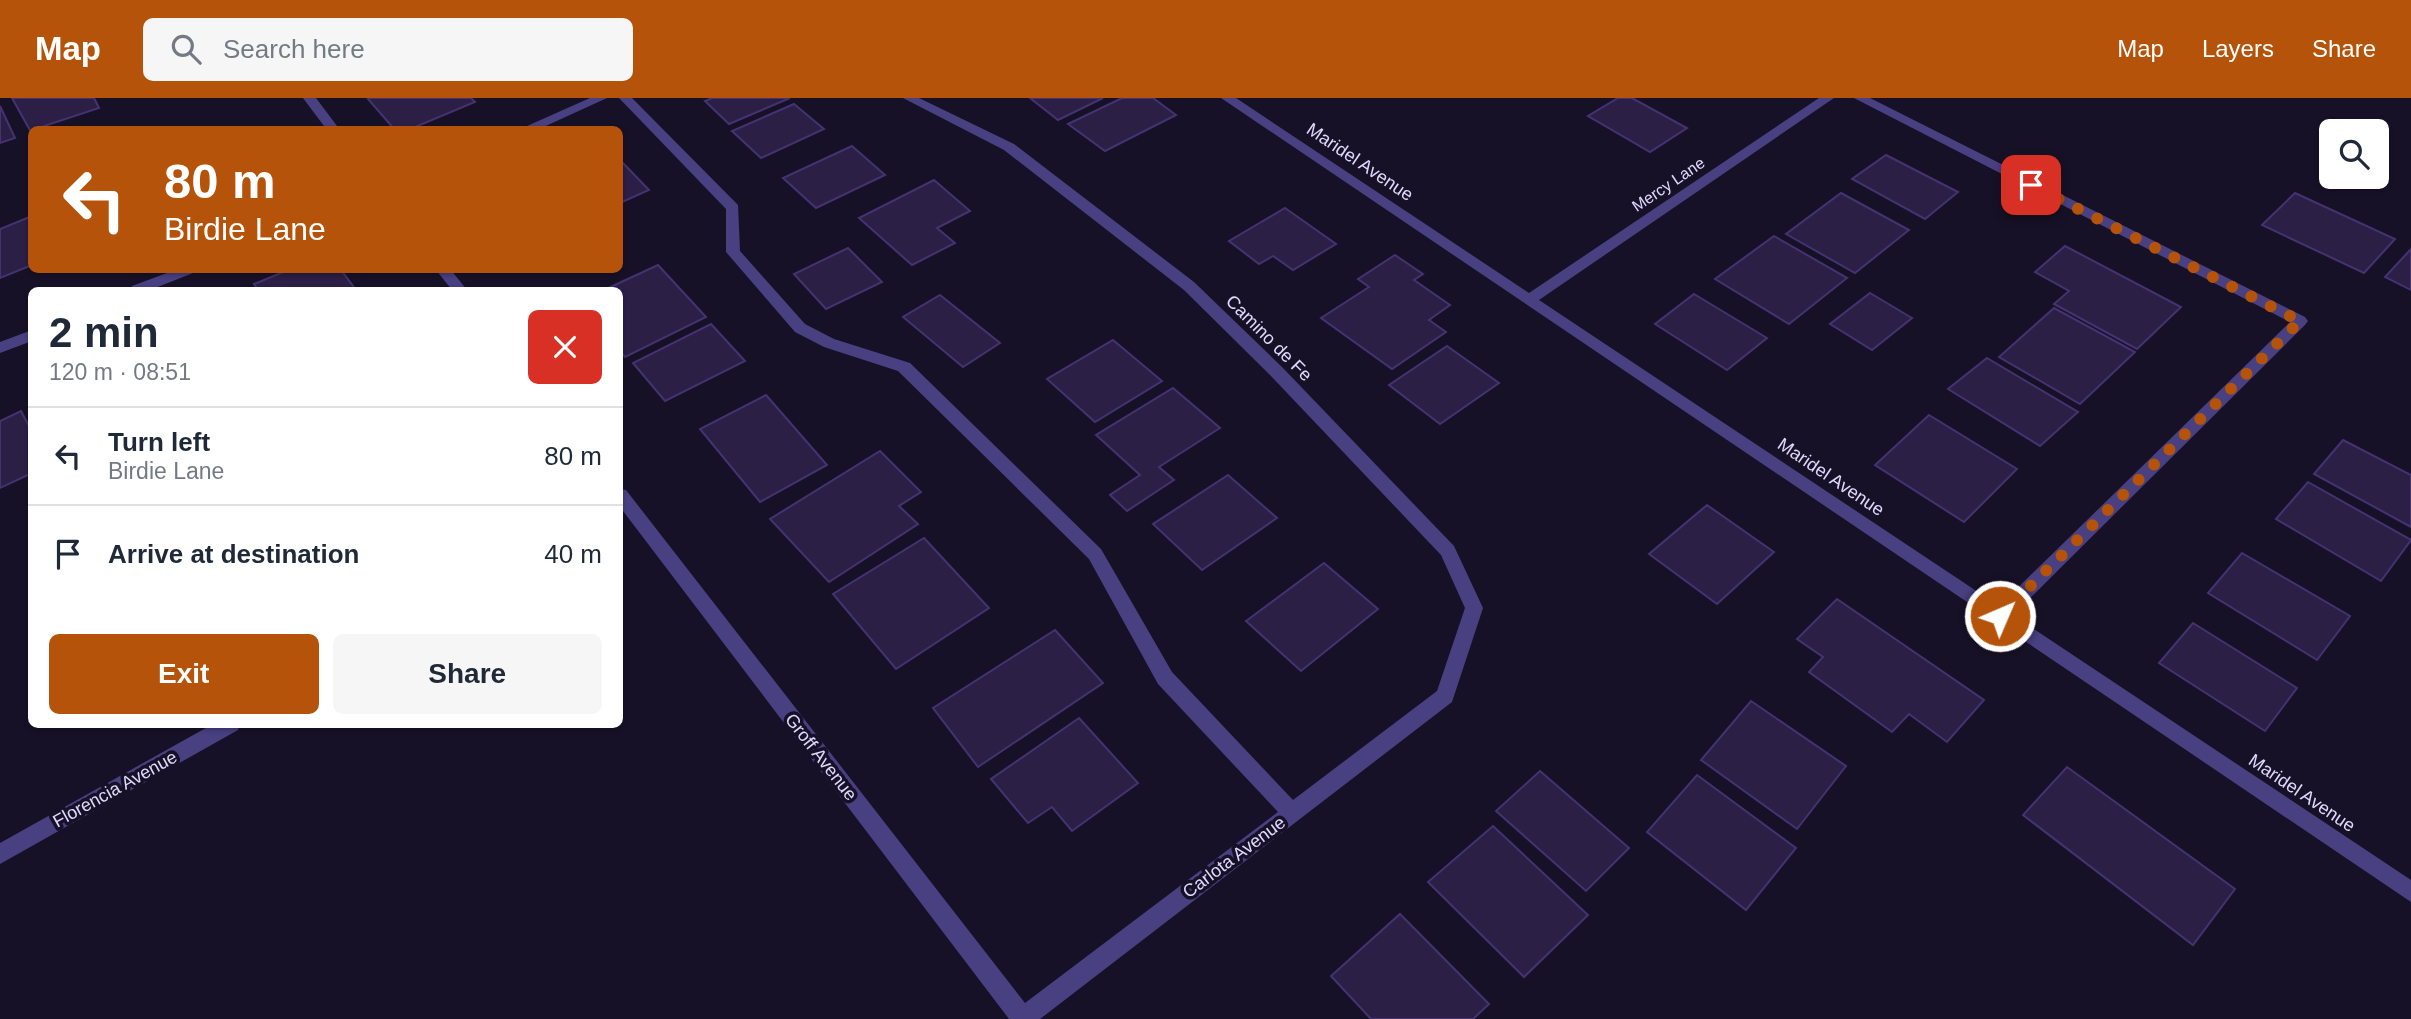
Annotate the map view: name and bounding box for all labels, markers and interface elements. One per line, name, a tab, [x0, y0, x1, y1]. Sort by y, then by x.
search box	[143, 18, 633, 81]
text: Map	[35, 30, 101, 67]
icon: search	[167, 30, 205, 68]
text: Search here	[223, 34, 365, 64]
text: Map	[2117, 35, 2164, 62]
text: Layers	[2202, 35, 2274, 62]
text: Share	[2312, 35, 2376, 62]
street label: Maridel Avenue	[1303, 119, 1417, 205]
map controls	[2319, 119, 2389, 189]
button: search	[2319, 119, 2389, 189]
icon: left	[49, 154, 140, 245]
text: 80 m	[164, 154, 276, 208]
street label: Mercy Lane	[1629, 154, 1708, 215]
pin	[2001, 155, 2061, 215]
icon: arrive	[2012, 166, 2050, 204]
text: Birdie Lane	[164, 211, 326, 247]
street label: Camino de Fe	[1222, 291, 1316, 385]
text: 2 min	[49, 309, 159, 356]
button: close	[528, 310, 602, 384]
text: 120 m · 08:51	[49, 359, 191, 385]
text: Turn left	[108, 427, 210, 457]
street label: Maridel Avenue	[1774, 434, 1888, 520]
icon: left	[49, 437, 87, 475]
text: 80 m	[544, 441, 602, 471]
text: Birdie Lane	[108, 458, 224, 484]
icon: arrive	[49, 535, 87, 573]
text: Arrive at destination	[108, 539, 359, 569]
text: 40 m	[544, 539, 602, 569]
position arrow	[1963, 579, 2037, 653]
button: Exit	[49, 634, 319, 714]
button: Share	[333, 634, 602, 714]
street label: Groff Avenue	[781, 710, 861, 804]
street label: Florencia Avenue	[49, 747, 181, 831]
street label: Maridel Avenue	[2245, 750, 2359, 836]
street label: Carlota Avenue	[1179, 812, 1289, 902]

